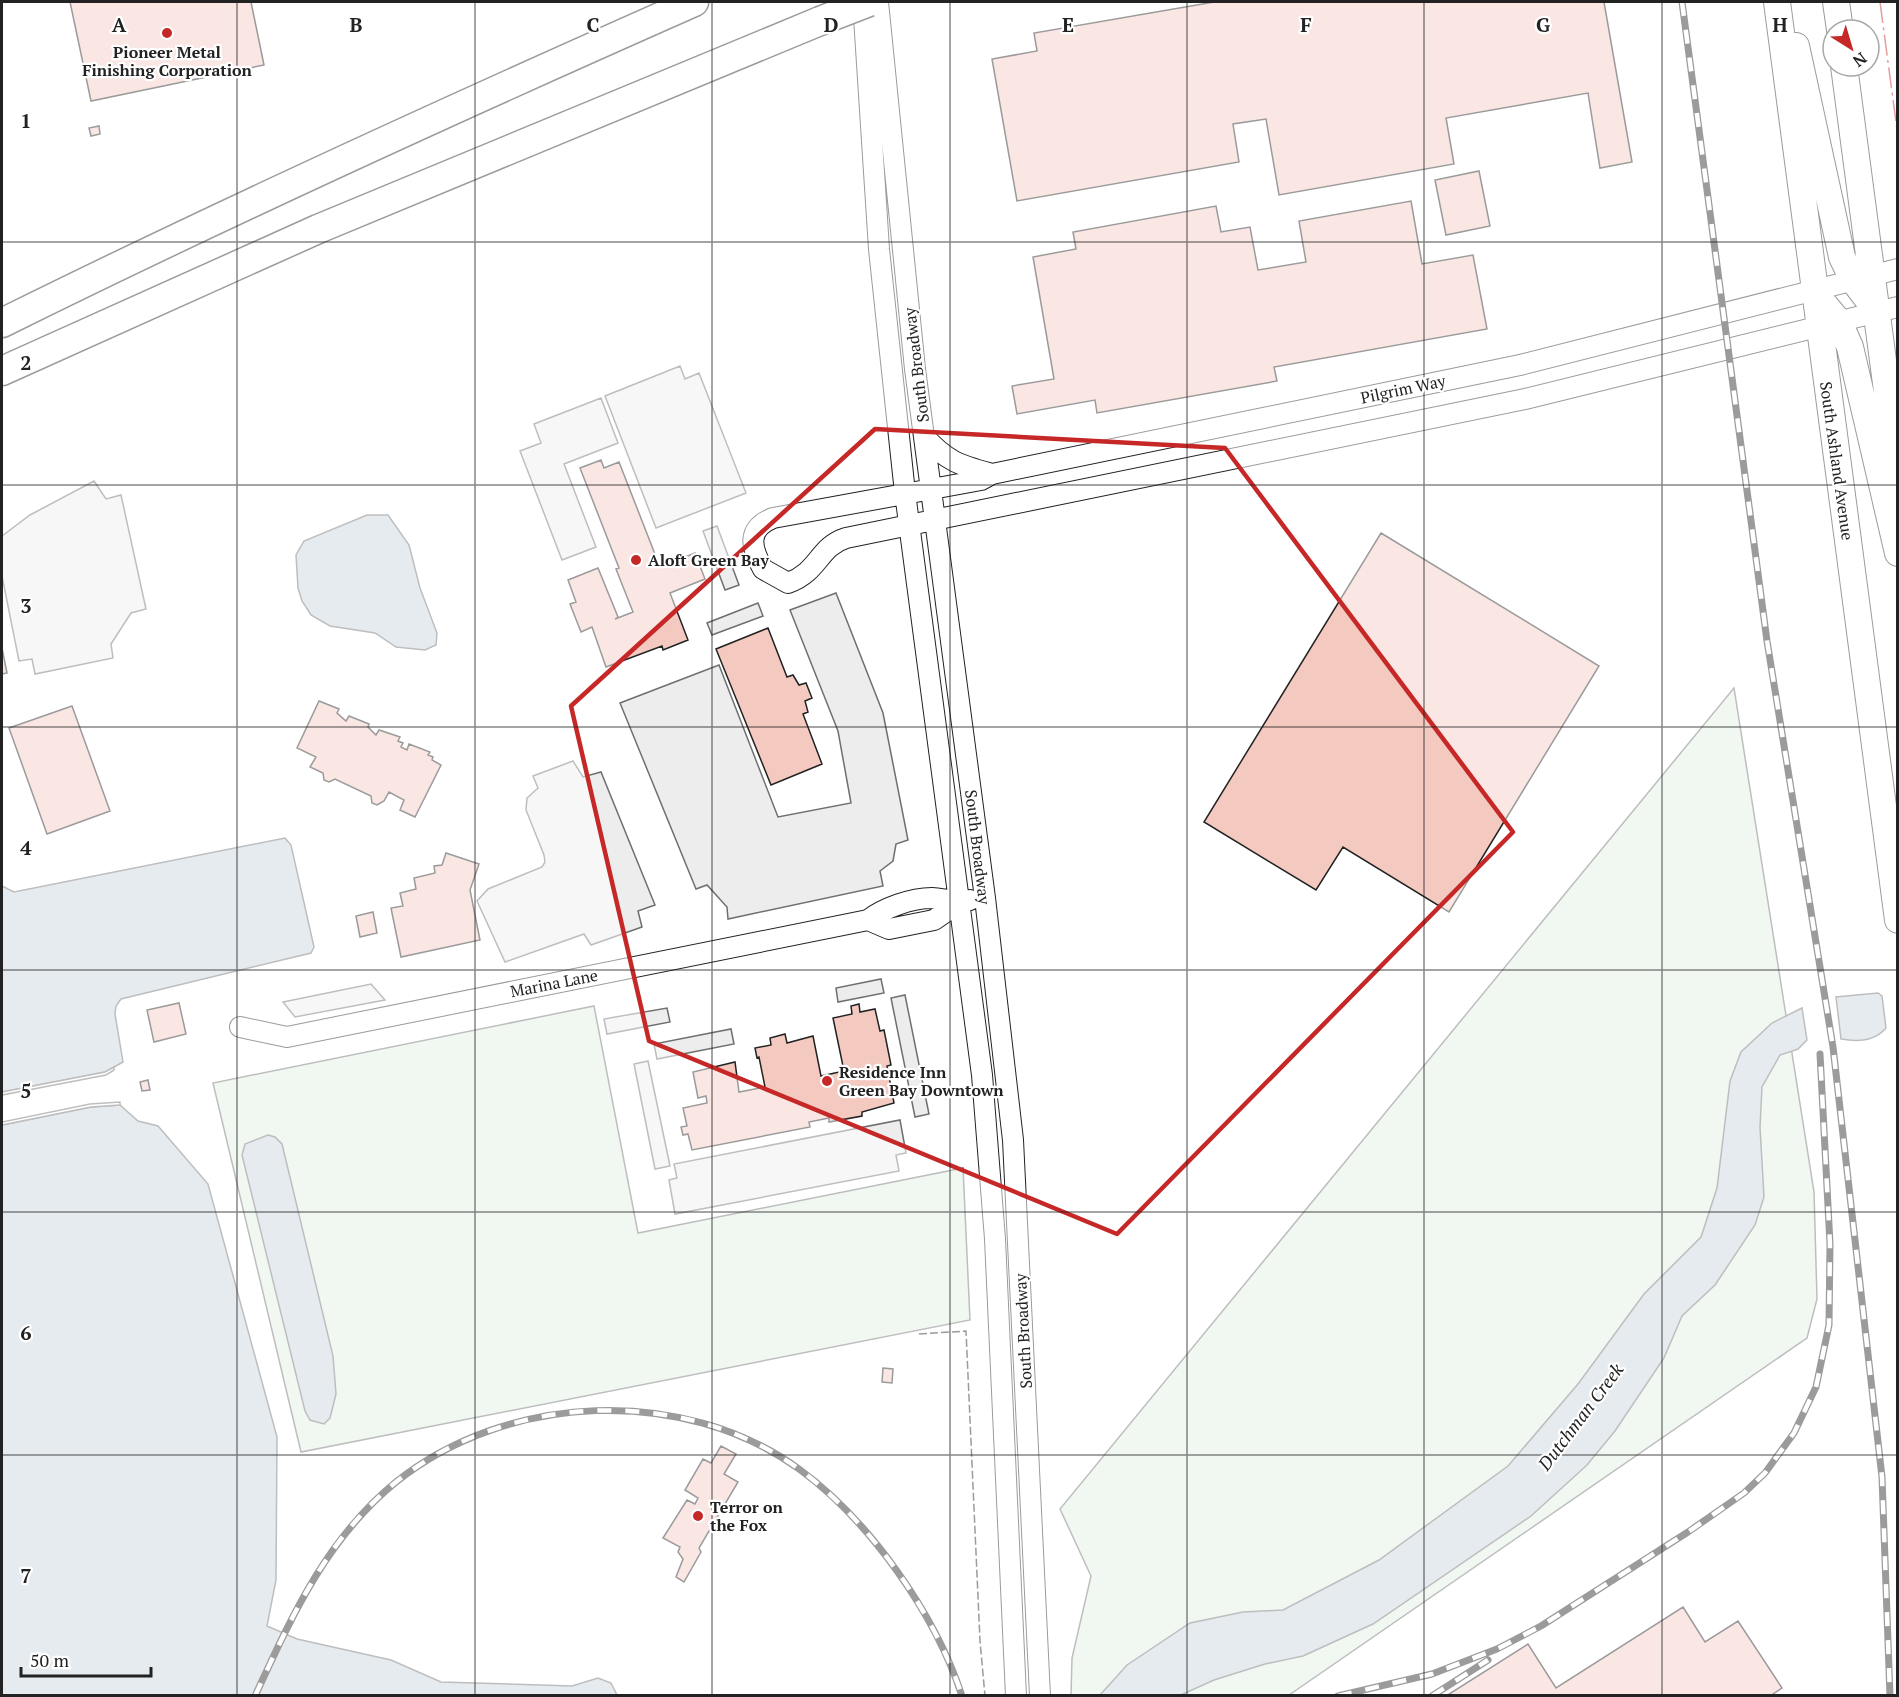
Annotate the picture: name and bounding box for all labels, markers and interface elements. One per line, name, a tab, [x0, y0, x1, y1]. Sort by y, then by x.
text: A	[112, 11, 127, 38]
text: B	[350, 11, 363, 38]
text: C	[586, 11, 600, 38]
text: D	[824, 11, 838, 38]
text: E	[1062, 11, 1074, 38]
text: F	[1300, 11, 1312, 38]
text: G	[1536, 11, 1550, 38]
text: H	[1772, 11, 1788, 38]
north arrow	[1821, 18, 1881, 78]
marker: Pioneer Metal Finishing Corporation	[160, 26, 174, 40]
place label: Pioneer Metal Finishing Corporation	[82, 41, 252, 81]
text: N	[1849, 48, 1871, 72]
text: 1	[20, 107, 32, 134]
street label: South Broadway	[898, 305, 934, 424]
text: 2	[20, 349, 32, 376]
street label: Pilgrim Way	[1358, 369, 1448, 409]
street label: South Ashland Avenue	[1815, 380, 1859, 542]
place label: Aloft Green Bay	[648, 549, 769, 571]
marker: Aloft Green Bay	[629, 553, 643, 567]
text: 3	[20, 592, 32, 619]
street label: South Broadway	[960, 788, 996, 907]
text: 4	[20, 834, 32, 861]
street label: Marina Lane	[508, 964, 600, 1002]
place label: Residence Inn Green Bay Downtown	[839, 1061, 1004, 1101]
marker: Residence Inn Green Bay Downtown	[820, 1074, 834, 1088]
text: 5	[20, 1077, 32, 1104]
street label: South Broadway	[1009, 1272, 1037, 1389]
text: 6	[20, 1319, 32, 1346]
water label: Dutchman Creek	[1532, 1358, 1628, 1476]
place label: Terror on the Fox	[710, 1496, 783, 1536]
marker: Terror on the Fox	[691, 1509, 705, 1523]
text: 7	[20, 1562, 32, 1589]
scale bar	[21, 1640, 152, 1678]
text: 50 m	[30, 1648, 70, 1672]

